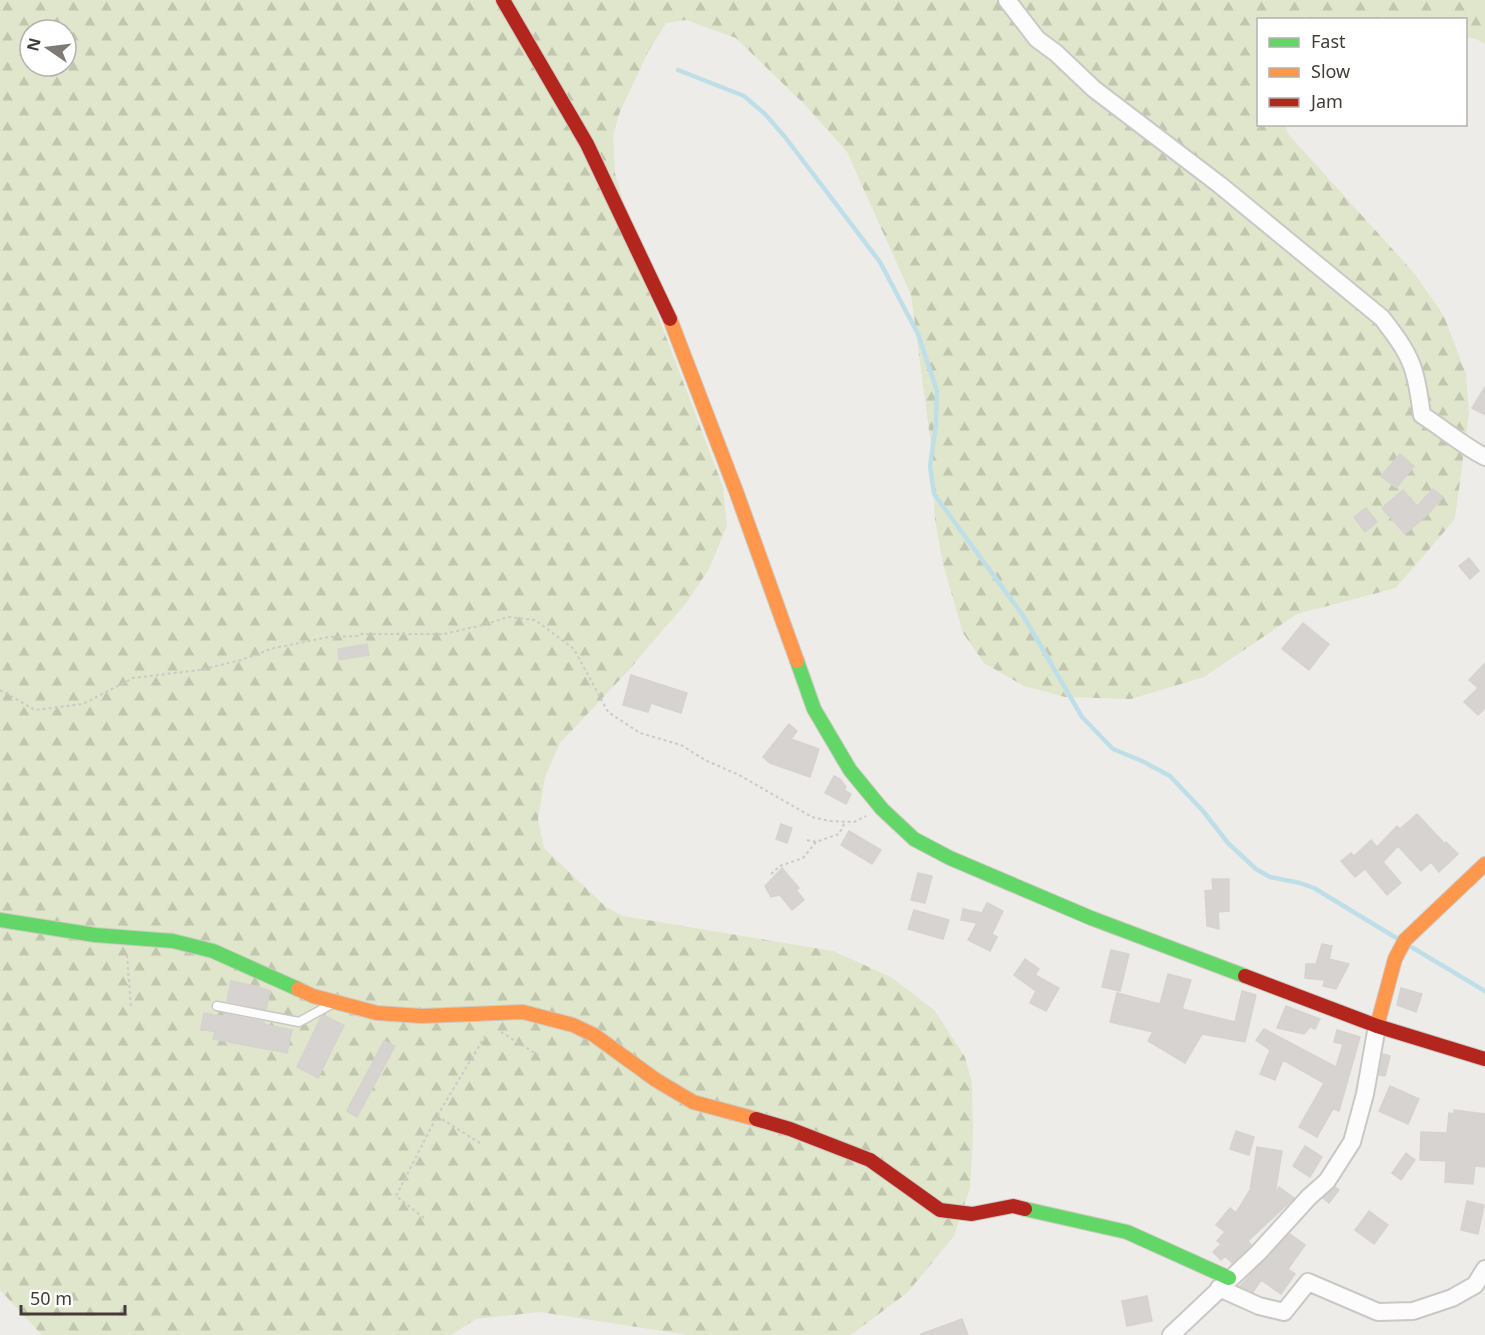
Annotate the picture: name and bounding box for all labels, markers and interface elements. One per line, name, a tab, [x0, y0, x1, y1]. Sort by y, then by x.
north arrow	[18, 18, 78, 78]
legend	[1257, 18, 1467, 126]
text: Fast	[1311, 29, 1346, 53]
text: N	[21, 35, 46, 53]
text: Slow	[1311, 59, 1350, 83]
text: Jam	[1309, 89, 1343, 113]
scale bar	[21, 1278, 124, 1316]
text: 50 m	[30, 1286, 72, 1310]

